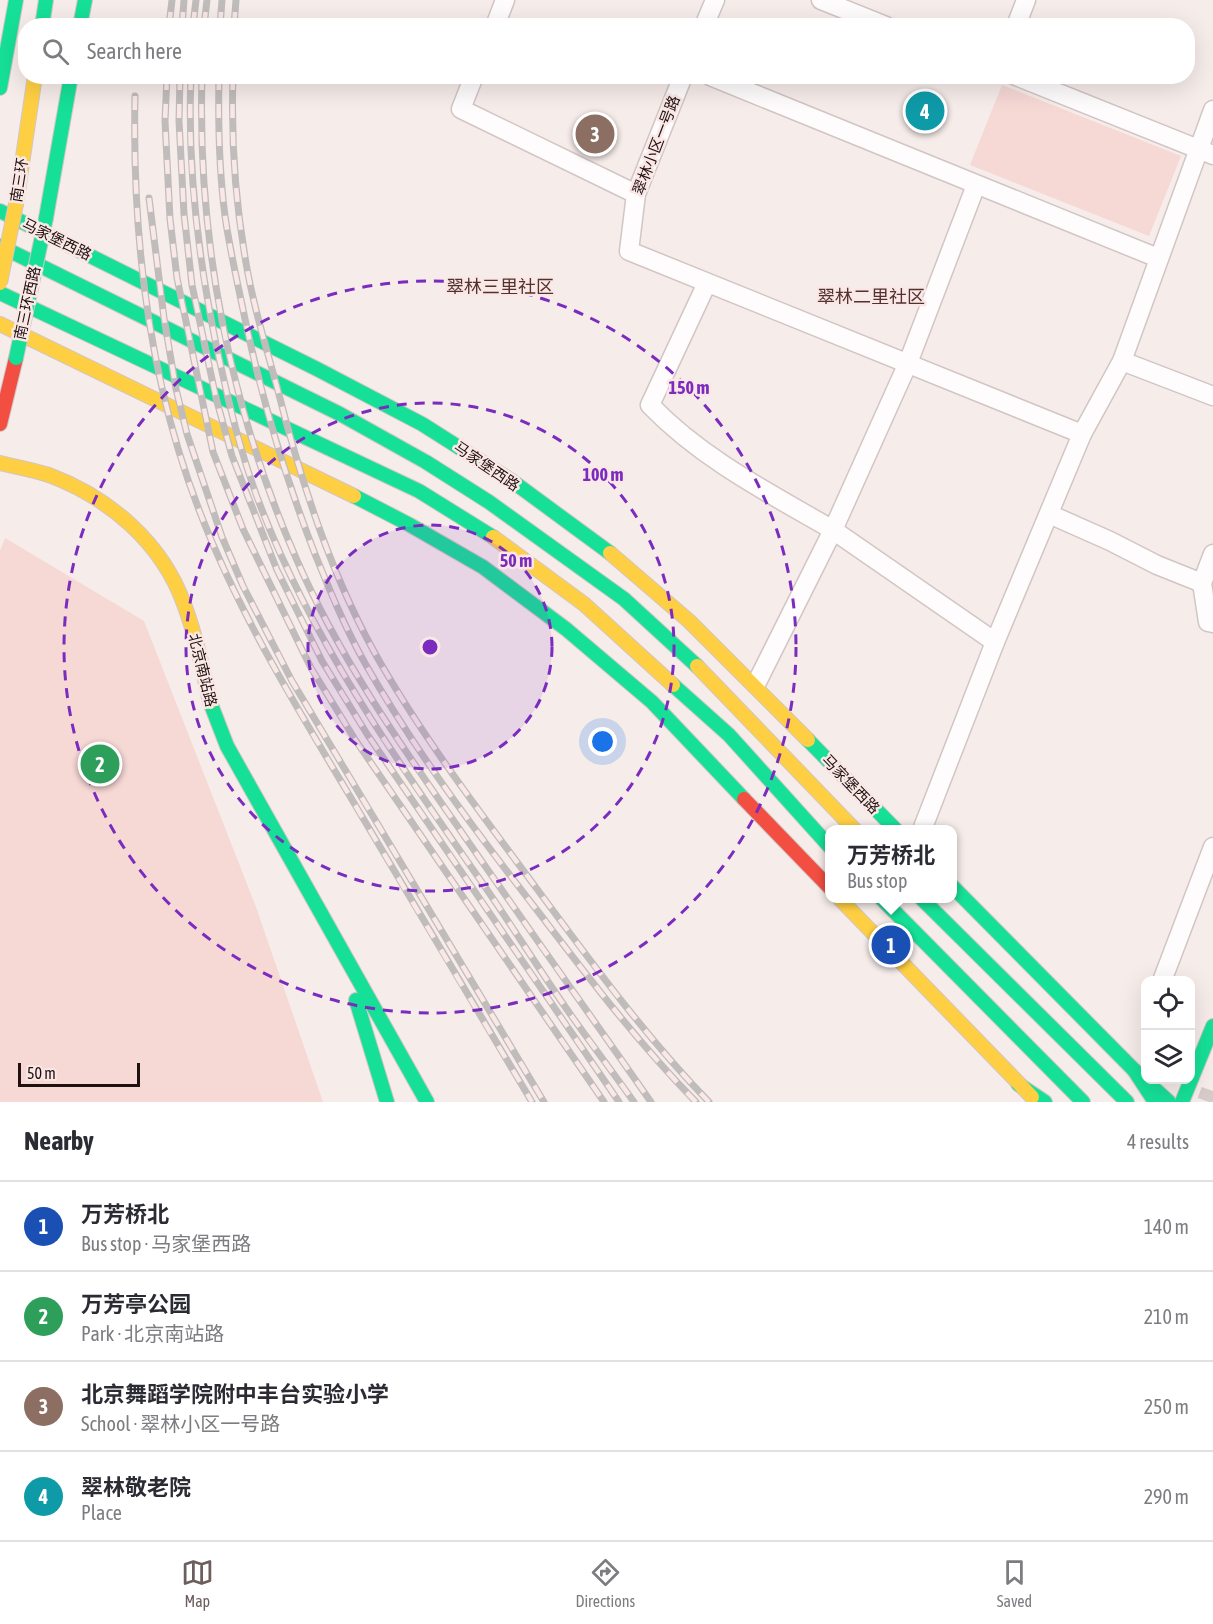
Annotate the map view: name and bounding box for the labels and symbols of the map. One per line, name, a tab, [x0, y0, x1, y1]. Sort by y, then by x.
pin: 4	[906, 88, 944, 134]
street label: 翠林小区一号路	[629, 93, 683, 197]
pin: 3	[576, 112, 614, 156]
street label: 南三环	[7, 156, 31, 204]
street label: 马家堡西路	[20, 215, 94, 263]
street label: 南三环西路	[11, 265, 43, 341]
district label: 翠林三里社区	[446, 276, 554, 297]
district label: 翠林二里社区	[817, 286, 925, 307]
text: 150 m	[669, 377, 709, 398]
street label: 马家堡西路	[451, 438, 523, 494]
text: 100 m	[583, 464, 623, 485]
text: 50 m	[500, 550, 532, 571]
street label: 北京南站路	[186, 632, 220, 708]
centre of rings	[420, 637, 440, 657]
your location	[588, 727, 617, 756]
pin: 2	[80, 742, 120, 786]
street label: 马家堡西路	[819, 751, 883, 817]
pin: 1	[872, 922, 910, 968]
scale bar	[18, 1060, 140, 1088]

